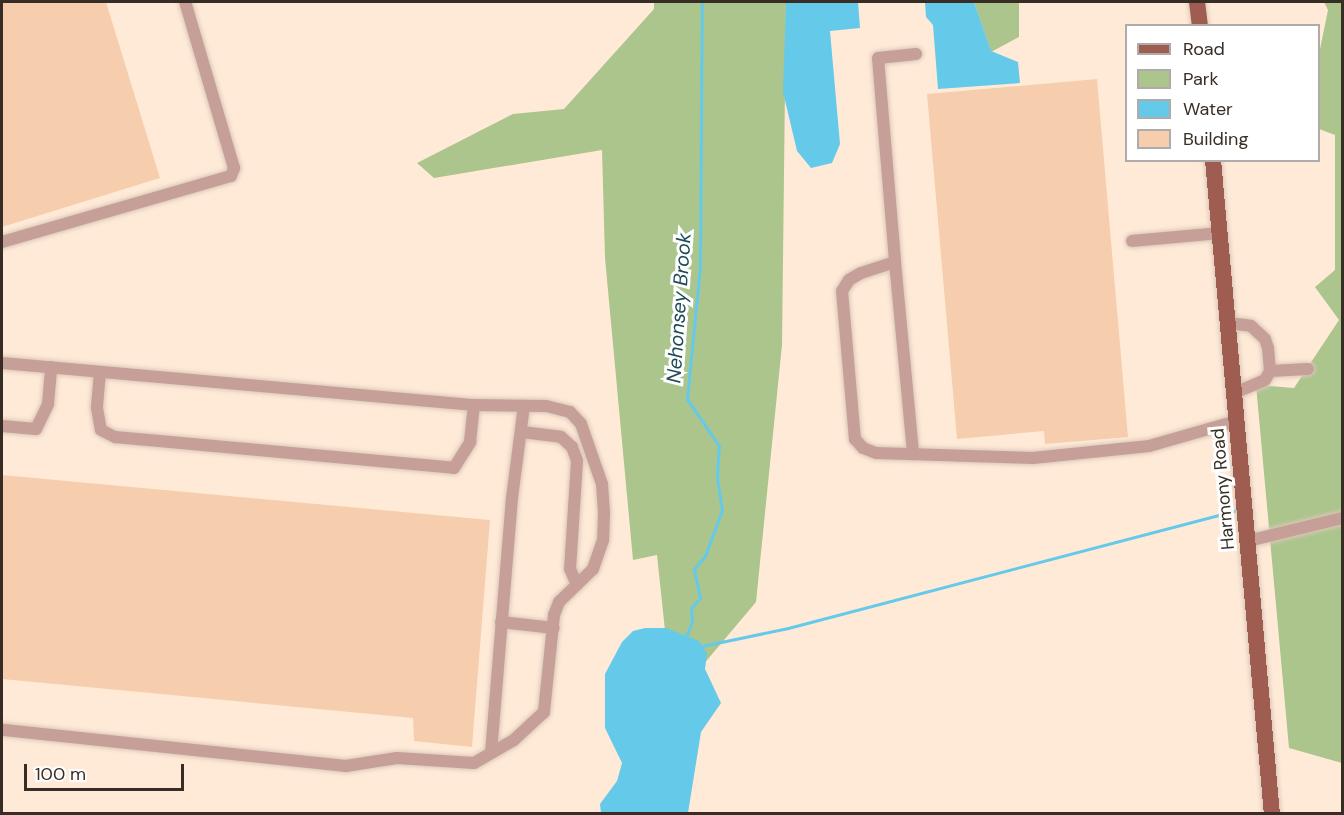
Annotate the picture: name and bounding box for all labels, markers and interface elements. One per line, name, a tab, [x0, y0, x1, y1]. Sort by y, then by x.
legend	[1125, 24, 1320, 162]
text: Road	[1183, 37, 1225, 61]
text: Park	[1183, 67, 1219, 91]
text: Water	[1183, 97, 1233, 121]
text: Building	[1183, 127, 1248, 151]
water label: Nehonsey Brook	[662, 232, 696, 384]
street label: Harmony Road	[1207, 427, 1239, 551]
scale bar	[27, 752, 188, 790]
text: 100 m	[35, 762, 86, 786]

